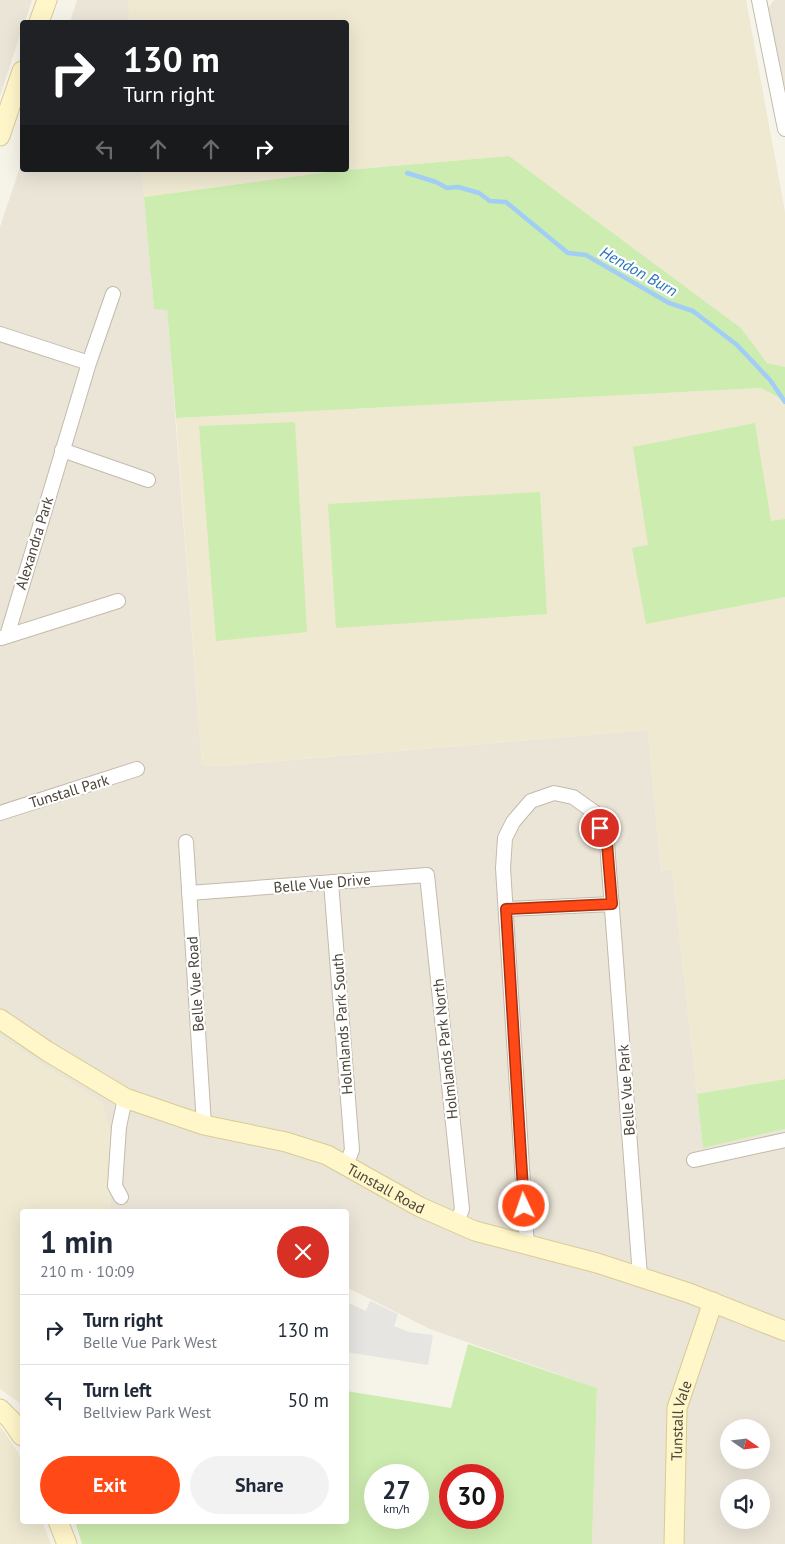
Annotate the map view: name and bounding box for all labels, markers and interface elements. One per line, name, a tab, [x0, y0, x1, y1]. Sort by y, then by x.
text: 130 m	[123, 36, 220, 82]
icon: right	[40, 40, 105, 105]
text: Turn right	[123, 80, 215, 108]
icon: left	[91, 135, 119, 163]
icon: ahead	[144, 135, 172, 163]
icon: ahead	[197, 135, 225, 163]
icon: right	[250, 135, 278, 163]
water label: Hendon Burn	[597, 242, 681, 300]
street label: Alexandra Park	[11, 494, 57, 592]
street label: Tunstall Park	[27, 770, 112, 812]
pin	[579, 807, 621, 849]
icon: arrive	[586, 814, 614, 842]
street label: Belle Vue Drive	[273, 869, 371, 897]
street label: Belle Vue Road	[182, 936, 208, 1032]
street label: Holmlands Park South	[328, 953, 356, 1095]
street label: Holmlands Park North	[428, 978, 462, 1120]
street label: Belle Vue Park	[613, 1043, 639, 1136]
street label: Tunstall Road	[344, 1159, 428, 1218]
position arrow	[497, 1179, 549, 1231]
text: 1 min	[40, 1222, 113, 1261]
button: close	[277, 1226, 329, 1278]
text: 210 m · 10:09	[40, 1261, 135, 1281]
text: Turn right	[83, 1308, 163, 1332]
icon: right	[40, 1316, 68, 1344]
text: 130 m	[277, 1318, 329, 1342]
text: Belle Vue Park West	[83, 1332, 217, 1352]
text: Turn left	[83, 1378, 152, 1402]
street label: Tunstall Vale	[666, 1378, 695, 1461]
icon: left	[40, 1386, 68, 1414]
text: 50 m	[288, 1388, 329, 1412]
text: Bellview Park West	[83, 1402, 211, 1422]
north arrow	[720, 1419, 770, 1469]
map controls	[720, 1419, 770, 1529]
button: Exit	[40, 1456, 180, 1514]
button: Share	[190, 1456, 329, 1514]
speed limit sign: 30	[439, 1464, 504, 1529]
text: 27	[382, 1474, 411, 1506]
button: sound	[720, 1479, 770, 1529]
text: km/h	[383, 1501, 410, 1516]

